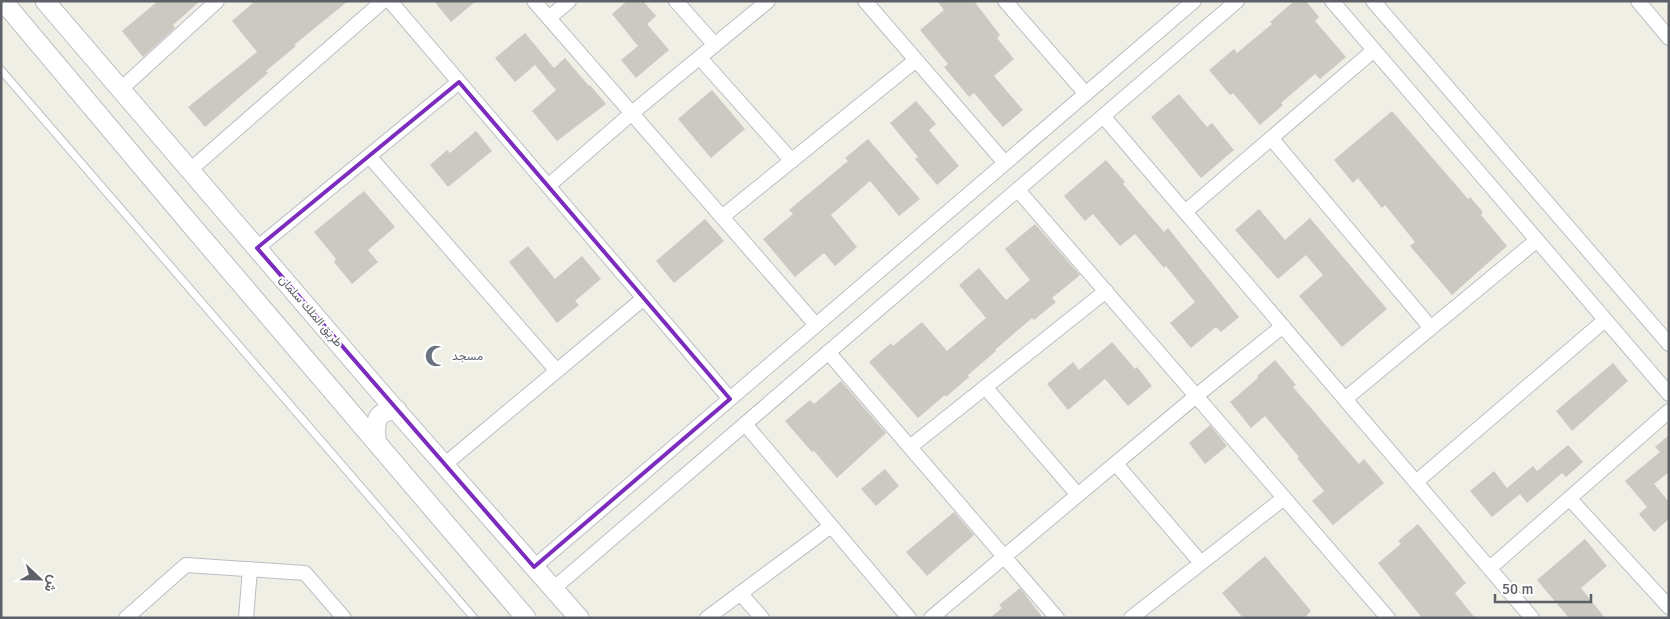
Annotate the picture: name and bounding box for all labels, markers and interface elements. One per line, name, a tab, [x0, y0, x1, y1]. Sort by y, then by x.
street label: طريق الملك سلمان	[275, 272, 346, 350]
mosque icon: مسجد	[423, 343, 449, 369]
place label: مسجد	[452, 349, 483, 364]
north arrow	[15, 554, 65, 604]
scale bar	[1495, 572, 1591, 604]
text: ش	[40, 573, 63, 595]
text: 50 m	[1502, 580, 1533, 598]

